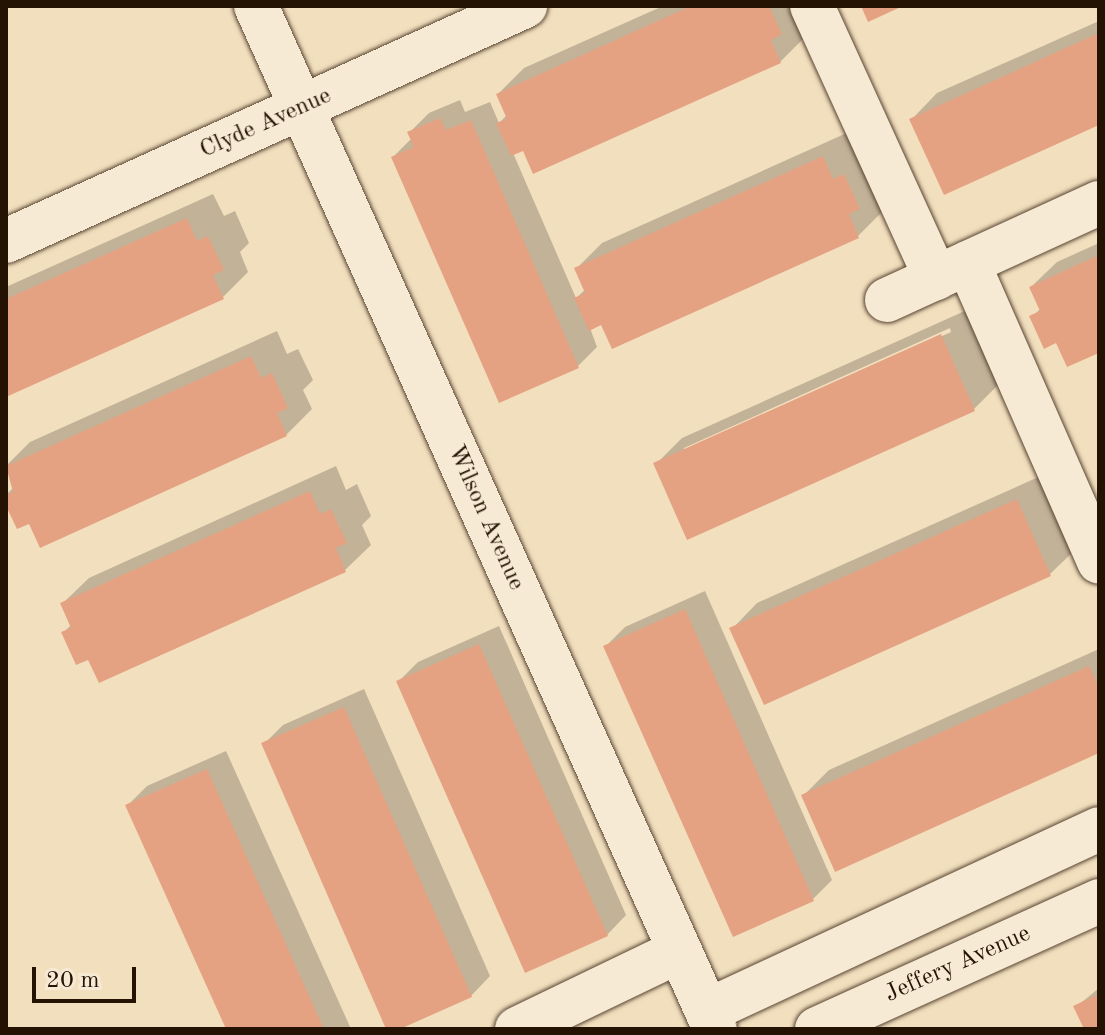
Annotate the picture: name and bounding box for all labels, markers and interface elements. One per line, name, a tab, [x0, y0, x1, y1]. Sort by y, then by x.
street label: Clyde Avenue	[196, 82, 336, 166]
street label: Wilson Avenue	[440, 441, 530, 595]
street label: Jeffery Avenue	[881, 920, 1035, 1010]
scale bar	[36, 951, 140, 1001]
text: 20 m	[46, 969, 100, 993]

